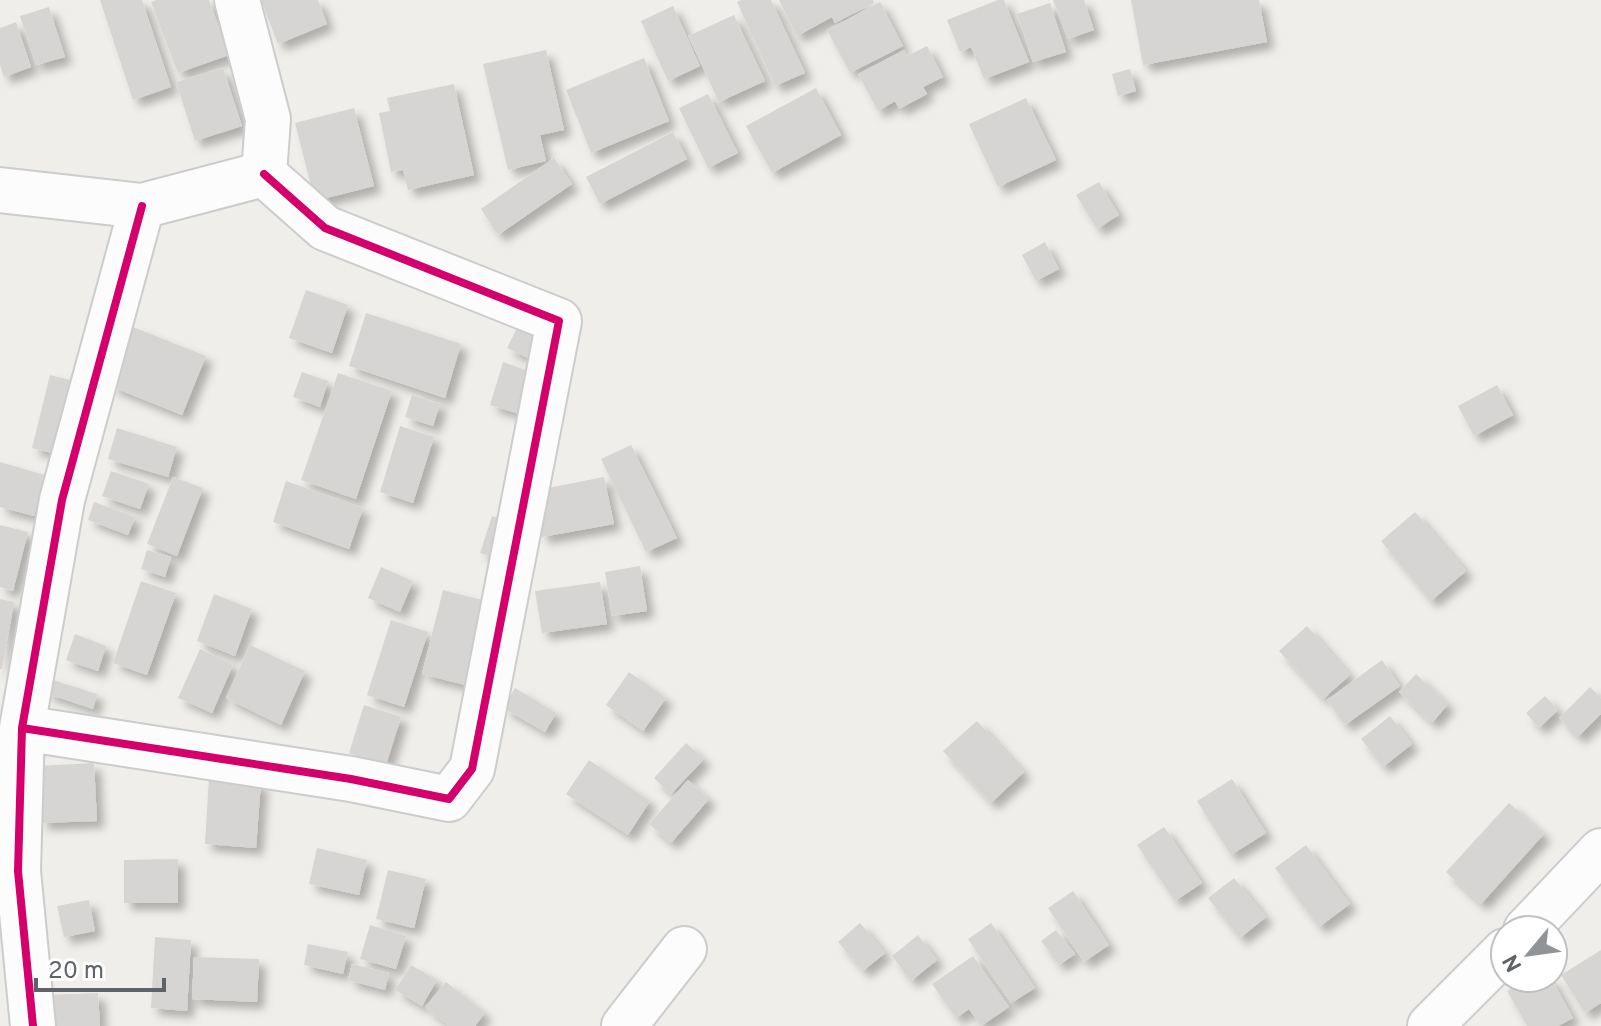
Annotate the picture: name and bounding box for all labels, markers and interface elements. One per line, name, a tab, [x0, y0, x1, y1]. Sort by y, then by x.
north arrow	[1489, 914, 1569, 994]
scale bar	[36, 942, 164, 992]
text: N	[1498, 949, 1529, 976]
text: 20 m	[48, 957, 104, 987]

